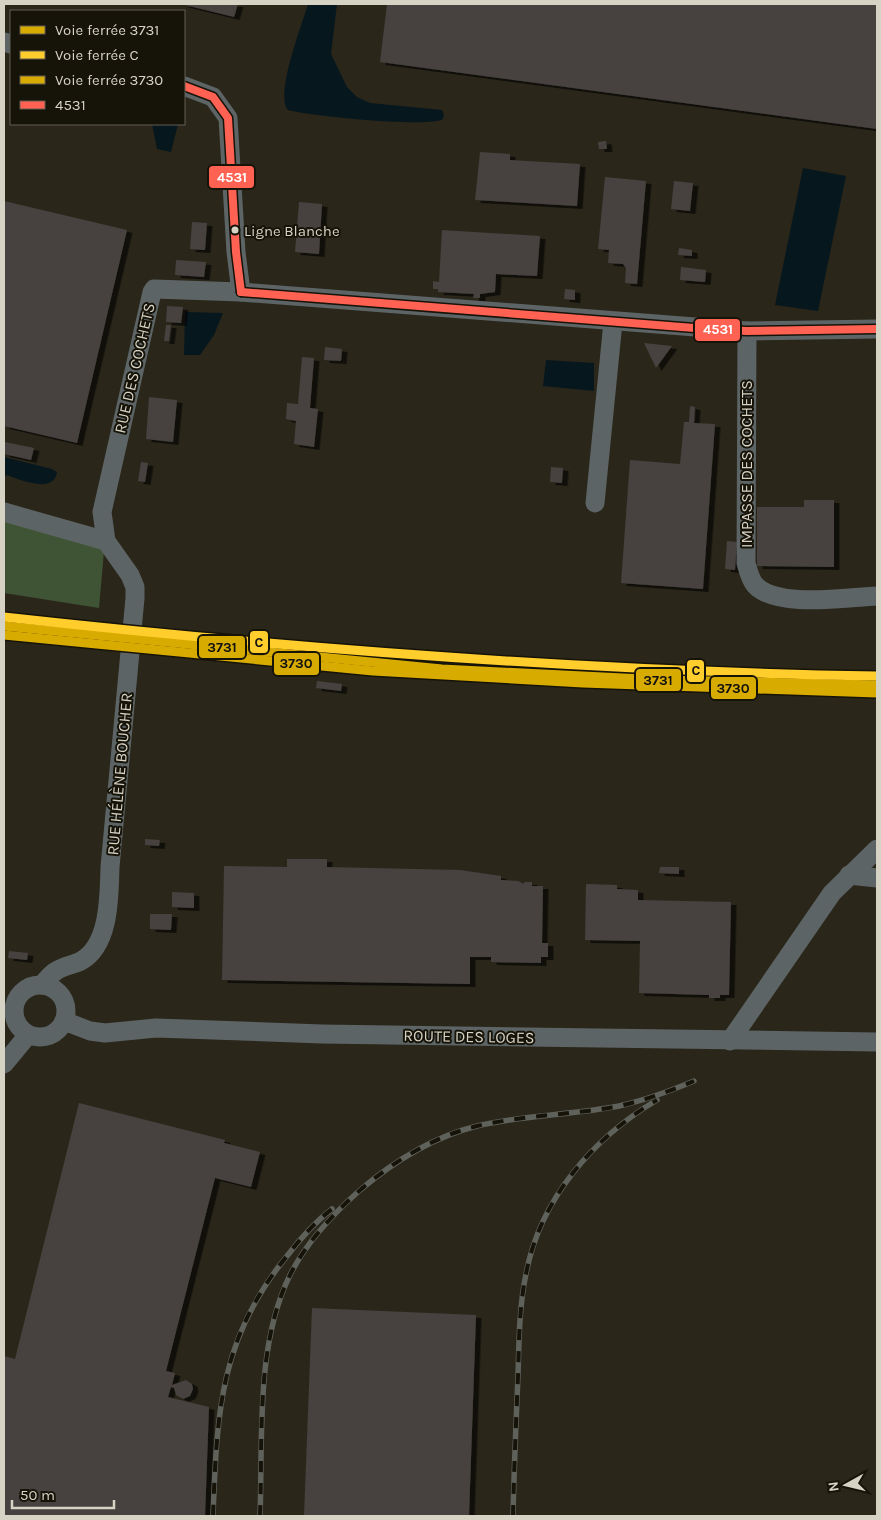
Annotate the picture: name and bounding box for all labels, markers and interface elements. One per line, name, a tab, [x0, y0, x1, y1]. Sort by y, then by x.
legend	[10, 10, 185, 125]
text: Voie ferrée 3731	[55, 21, 159, 39]
text: Voie ferrée C	[55, 46, 139, 64]
text: Voie ferrée 3730	[55, 71, 163, 89]
text: 4531	[55, 96, 86, 114]
line badge: 4531	[208, 165, 255, 189]
text: 4531	[217, 169, 247, 186]
place label: Ligne Blanche	[244, 222, 340, 240]
marker: Ligne Blanche	[230, 225, 240, 235]
street label: RUE DES COCHETS	[110, 301, 159, 435]
line badge: 4531	[694, 318, 741, 342]
text: 4531	[703, 321, 733, 338]
street label: IMPASSE DES COCHETS	[737, 380, 756, 548]
line badge: C	[249, 630, 269, 654]
text: C	[255, 634, 264, 651]
line badge: 3731	[198, 635, 246, 659]
text: 3731	[207, 639, 237, 656]
line badge: 3730	[273, 652, 320, 676]
text: 3730	[279, 655, 313, 672]
line badge: C	[686, 659, 705, 683]
text: C	[692, 662, 701, 679]
line badge: 3731	[635, 668, 682, 692]
text: 3731	[643, 672, 673, 689]
line badge: 3730	[710, 676, 757, 700]
text: 3730	[716, 680, 750, 697]
street label: RUE HÉLÈNE BOUCHER	[103, 692, 136, 856]
street label: ROUTE DES LOGES	[403, 1026, 535, 1047]
north arrow	[821, 1460, 871, 1510]
scale bar	[12, 1478, 115, 1510]
text: N	[825, 1481, 843, 1493]
text: 50 m	[20, 1486, 55, 1504]

